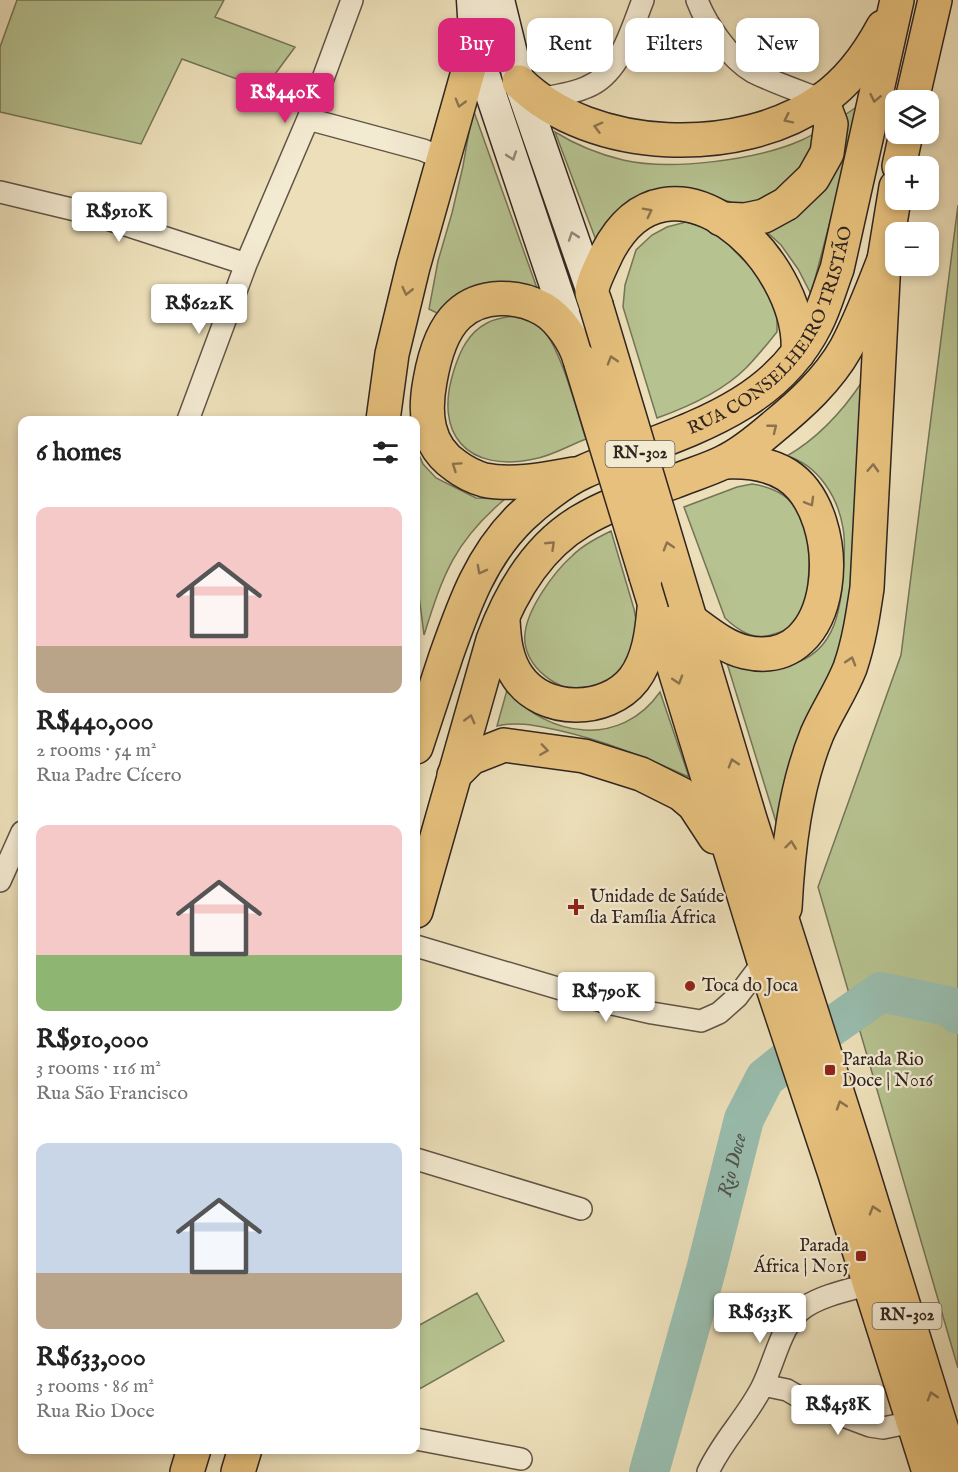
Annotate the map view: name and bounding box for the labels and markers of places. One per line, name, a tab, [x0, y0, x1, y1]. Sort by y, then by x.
pin: R$440K	[236, 73, 334, 124]
pin: R$910K	[70, 192, 168, 243]
pin: R$622K	[150, 284, 248, 335]
place label: Unidade de Saúde da Família África	[590, 886, 724, 930]
marker: Unidade de Saúde da Família África	[567, 898, 585, 916]
pin: R$790K	[557, 972, 655, 1023]
place label: Toca do Joca	[702, 975, 798, 998]
marker: Toca do Joca	[683, 979, 697, 993]
place label: Parada Rio Doce | N016	[842, 1049, 933, 1093]
marker: Parada Rio Doce | N016	[823, 1063, 837, 1077]
place label: Parada África | N015	[753, 1235, 849, 1279]
marker: Parada África | N015	[854, 1249, 868, 1263]
pin: R$633K	[711, 1293, 809, 1344]
pin: R$458K	[789, 1385, 887, 1436]

